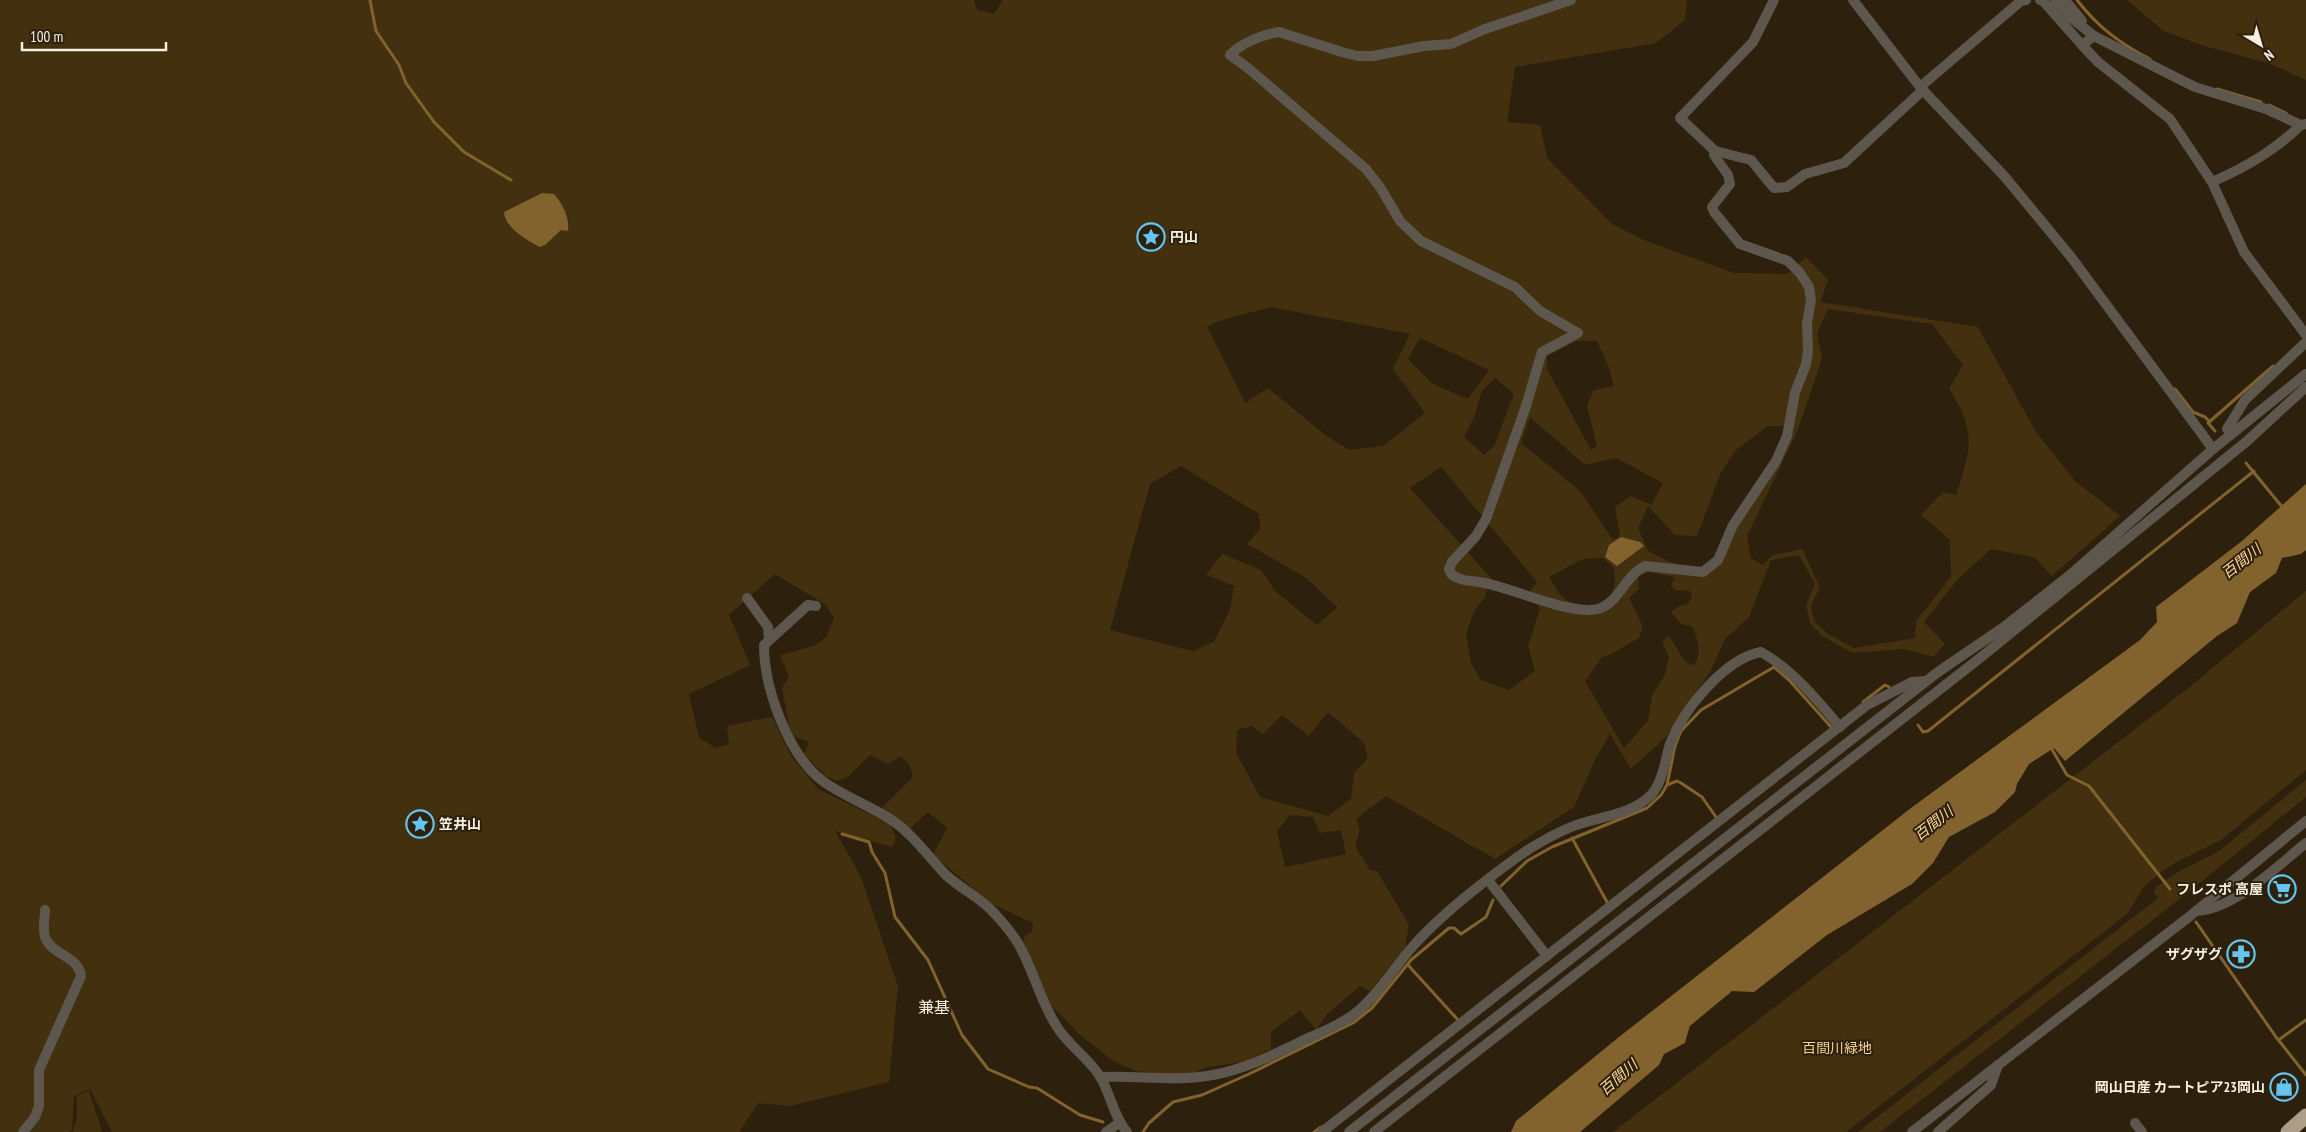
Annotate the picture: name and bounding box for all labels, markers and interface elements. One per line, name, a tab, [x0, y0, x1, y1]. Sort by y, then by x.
scale bar	[22, 20, 166, 52]
north arrow	[2236, 20, 2286, 70]
text: 100 m	[30, 27, 63, 46]
text: N	[2260, 46, 2278, 65]
place icon: 円山	[1136, 222, 1166, 252]
place label: 円山	[1170, 228, 1198, 246]
water label: 百間川	[2217, 538, 2266, 582]
water label: 百間川	[1909, 800, 1958, 844]
place icon: 笠井山	[405, 809, 435, 839]
place label: 笠井山	[439, 815, 481, 833]
supermarket icon: フレスポ 高屋	[2267, 874, 2297, 904]
place label: フレスポ 高屋	[2176, 880, 2263, 898]
pharmacy icon: ザグザグ	[2226, 939, 2256, 969]
place label: ザグザグ	[2166, 945, 2222, 963]
district label: 兼基	[918, 997, 950, 1017]
park label: 百間川緑地	[1802, 1039, 1872, 1057]
water label: 百間川	[1595, 1054, 1643, 1099]
shop icon: 岡山日産 カートピア23岡山	[2269, 1072, 2299, 1102]
place label: 岡山日産 カートピア23岡山	[2095, 1078, 2265, 1096]

